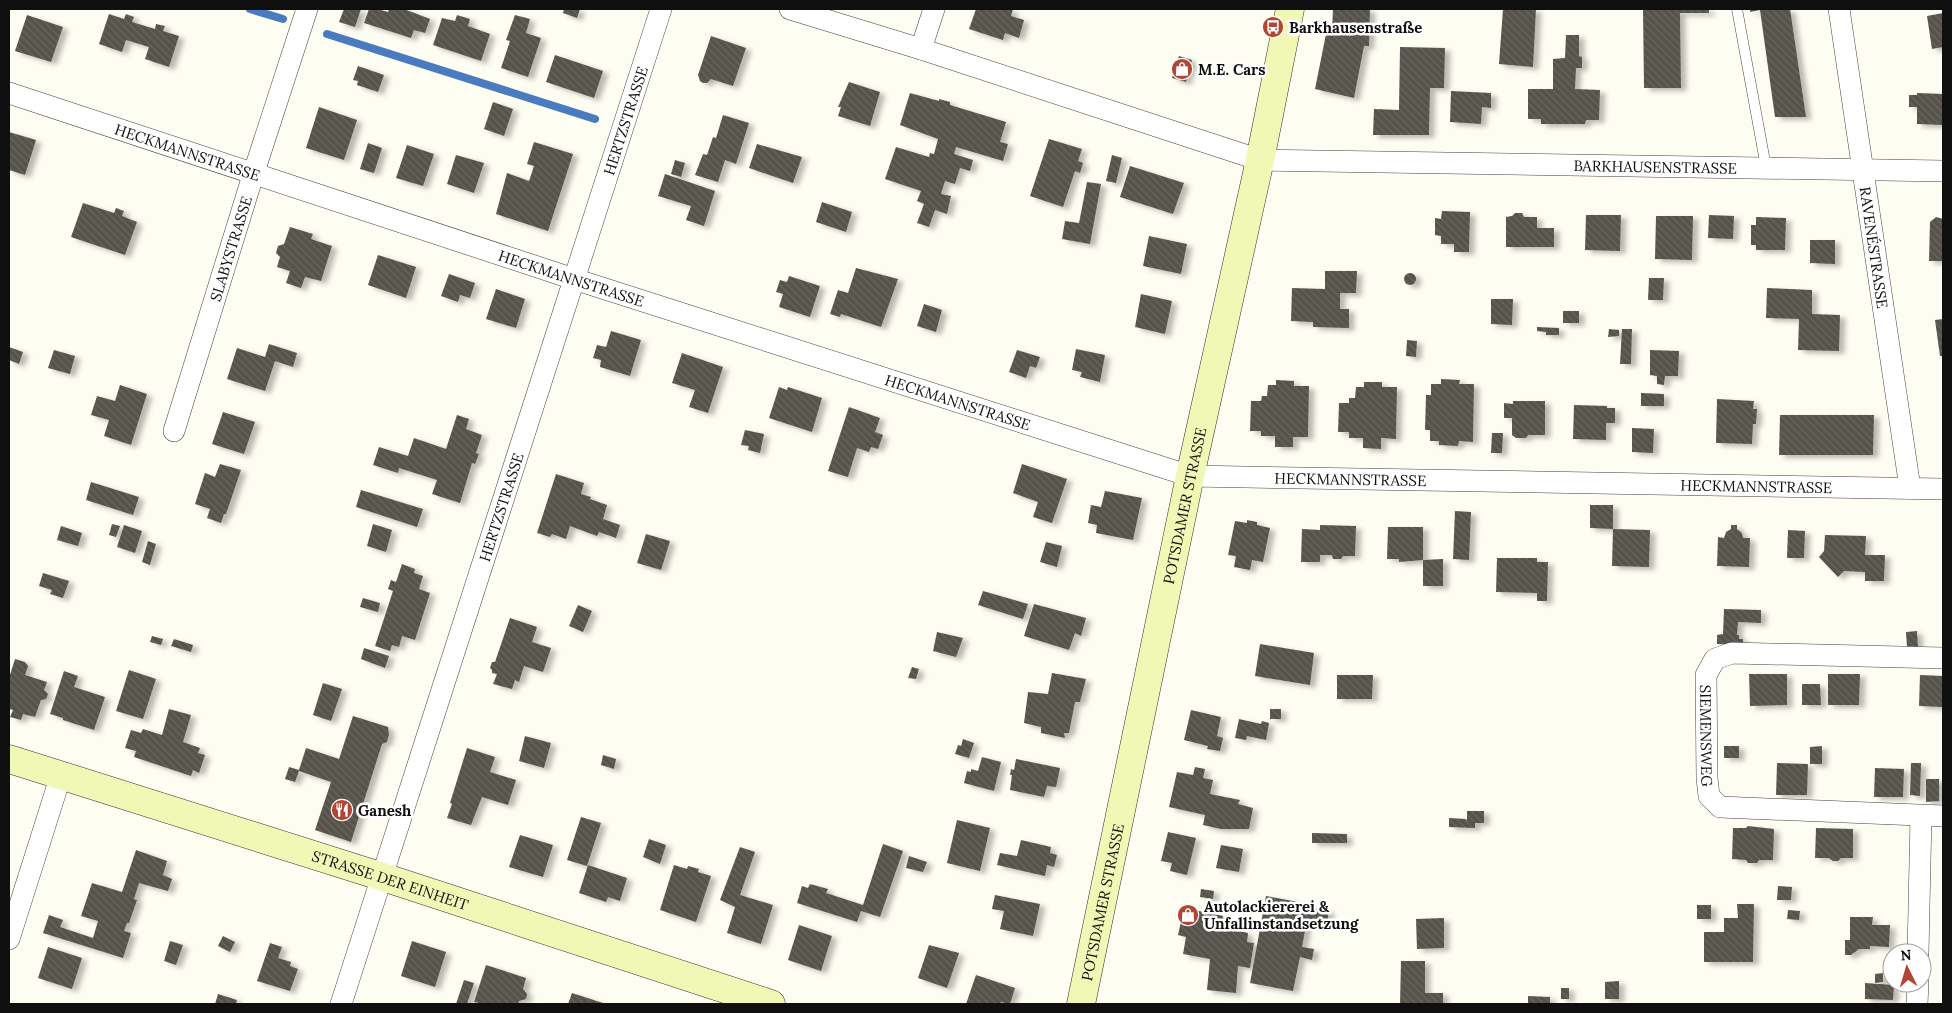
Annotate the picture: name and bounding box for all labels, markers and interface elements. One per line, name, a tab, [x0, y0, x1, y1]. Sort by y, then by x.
bus stop icon: Barkhausenstraße	[1261, 15, 1285, 39]
place label: Barkhausenstraße	[1289, 18, 1422, 37]
shop icon: M.E. Cars	[1170, 57, 1194, 81]
place label: M.E. Cars	[1198, 60, 1265, 79]
street label: HERTZSTRASSE	[599, 64, 652, 177]
street label: HECKMANNSTRASSE	[112, 119, 263, 185]
street label: BARKHAUSENSTRASSE	[1573, 156, 1737, 177]
street label: RAVENÉSTRASSE	[1856, 185, 1893, 310]
street label: SLABYSTRASSE	[205, 193, 256, 304]
street label: HECKMANNSTRASSE	[496, 245, 647, 310]
street label: HECKMANNSTRASSE	[883, 370, 1033, 434]
street label: POTSDAMER STRASSE	[1158, 425, 1210, 586]
street label: HERTZSTRASSE	[474, 450, 527, 564]
street label: HECKMANNSTRASSE	[1274, 468, 1427, 490]
street label: HECKMANNSTRASSE	[1680, 475, 1832, 497]
street label: SIEMENSWEG	[1697, 685, 1717, 788]
restaurant icon: Ganesh	[330, 798, 354, 822]
place label: Ganesh	[358, 801, 412, 820]
street label: POTSDAMER STRASSE	[1077, 822, 1127, 982]
street label: STRASSE DER EINHEIT	[310, 846, 471, 914]
place label: Autolackiererei & Unfallinstandsetzung	[1204, 897, 1359, 933]
shop icon: Autolackiererei & Unfallinstandsetzung	[1176, 903, 1200, 927]
north arrow	[1882, 943, 1932, 993]
text: N	[1900, 946, 1912, 964]

